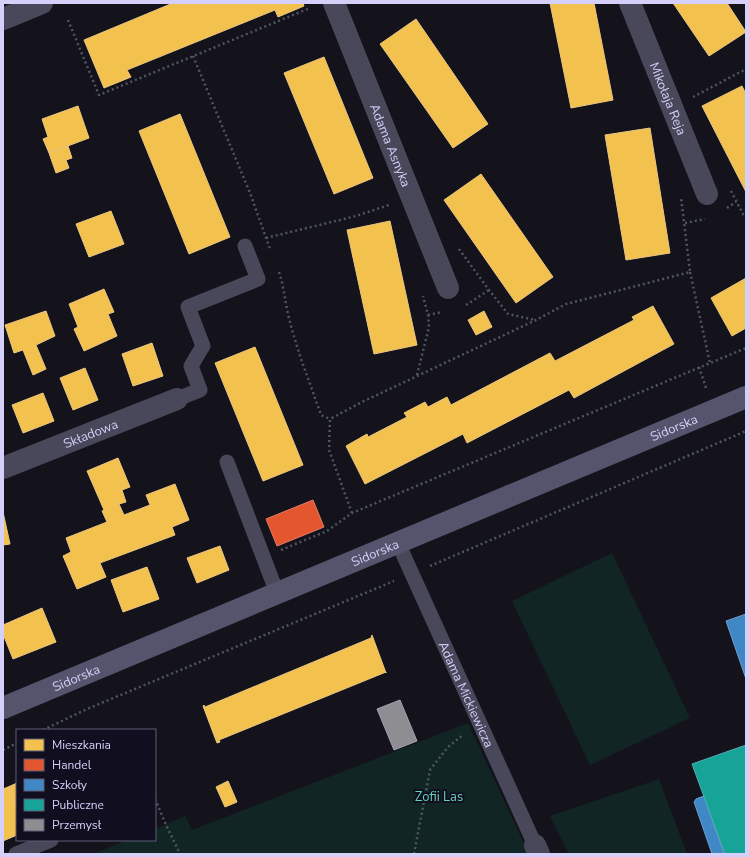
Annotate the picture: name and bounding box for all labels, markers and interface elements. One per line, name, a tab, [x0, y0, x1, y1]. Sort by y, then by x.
street label: Mikołaja Reja	[645, 60, 690, 138]
street label: Adama Asnyka	[365, 101, 415, 190]
street label: Sidorska	[647, 410, 701, 446]
street label: Składowa	[61, 415, 121, 453]
street label: Sidorska	[349, 535, 402, 571]
street label: Adama Mickiewicza	[434, 639, 498, 751]
street label: Sidorska	[50, 660, 103, 696]
legend	[16, 729, 156, 841]
text: Mieszkania	[52, 737, 111, 753]
text: Handel	[52, 757, 92, 773]
text: Szkoły	[52, 777, 88, 793]
park label: Zofii Las	[415, 788, 463, 806]
text: Publiczne	[52, 797, 104, 813]
text: Przemysł	[52, 817, 102, 833]

